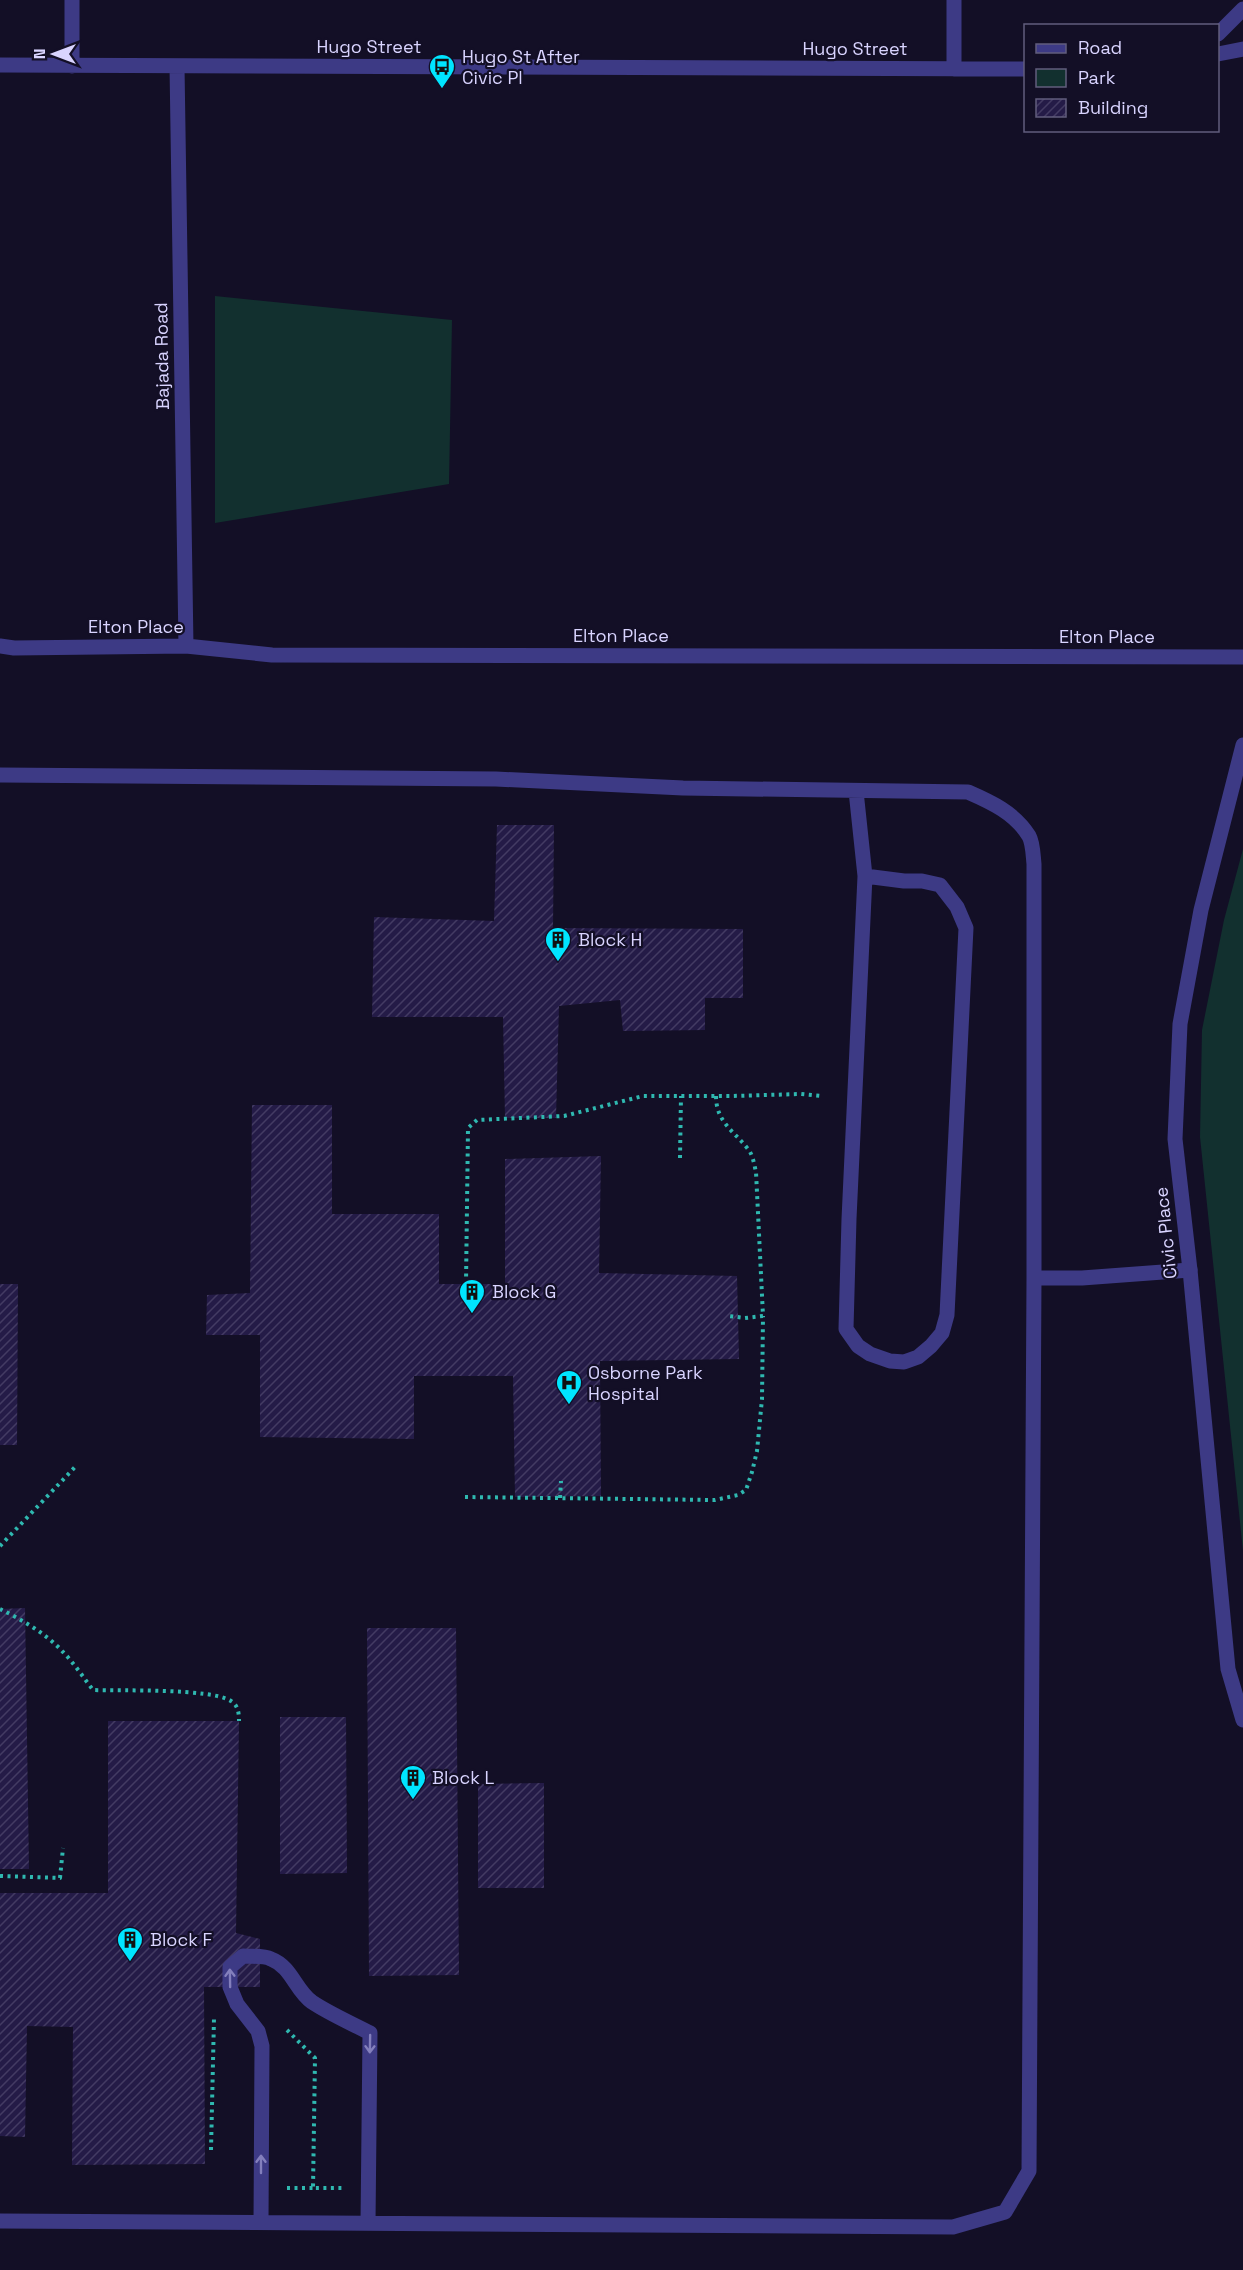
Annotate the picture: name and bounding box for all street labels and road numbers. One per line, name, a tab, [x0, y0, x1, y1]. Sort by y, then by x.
street label: Hugo Street	[316, 35, 422, 58]
street label: Hugo Street	[802, 37, 908, 60]
street label: Bajada Road	[149, 302, 174, 410]
street label: Elton Place	[88, 615, 184, 638]
street label: Elton Place	[573, 624, 669, 647]
street label: Elton Place	[1059, 625, 1155, 648]
street label: Civic Place	[1149, 1186, 1182, 1280]

